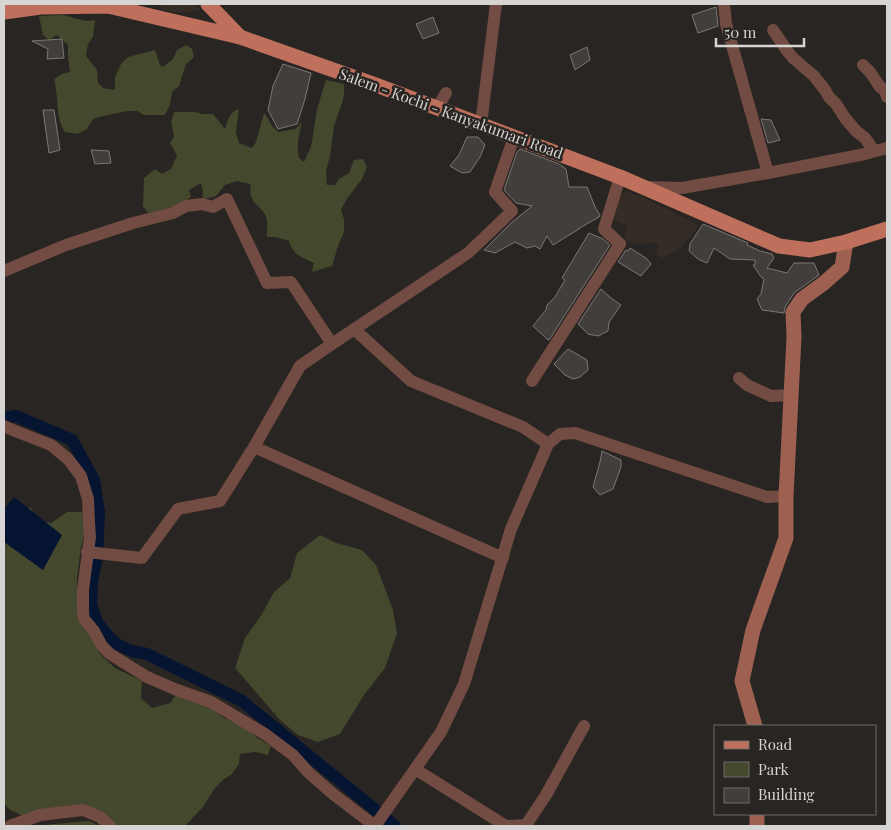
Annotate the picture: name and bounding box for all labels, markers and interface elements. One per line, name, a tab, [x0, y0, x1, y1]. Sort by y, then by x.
scale bar	[716, 15, 804, 47]
text: 50 m	[724, 22, 757, 42]
street label: Salem - Kochi - Kanyakumari Road	[337, 63, 566, 163]
legend	[714, 725, 876, 815]
text: Road	[758, 734, 792, 754]
text: Park	[758, 759, 790, 779]
text: Building	[758, 784, 815, 804]

